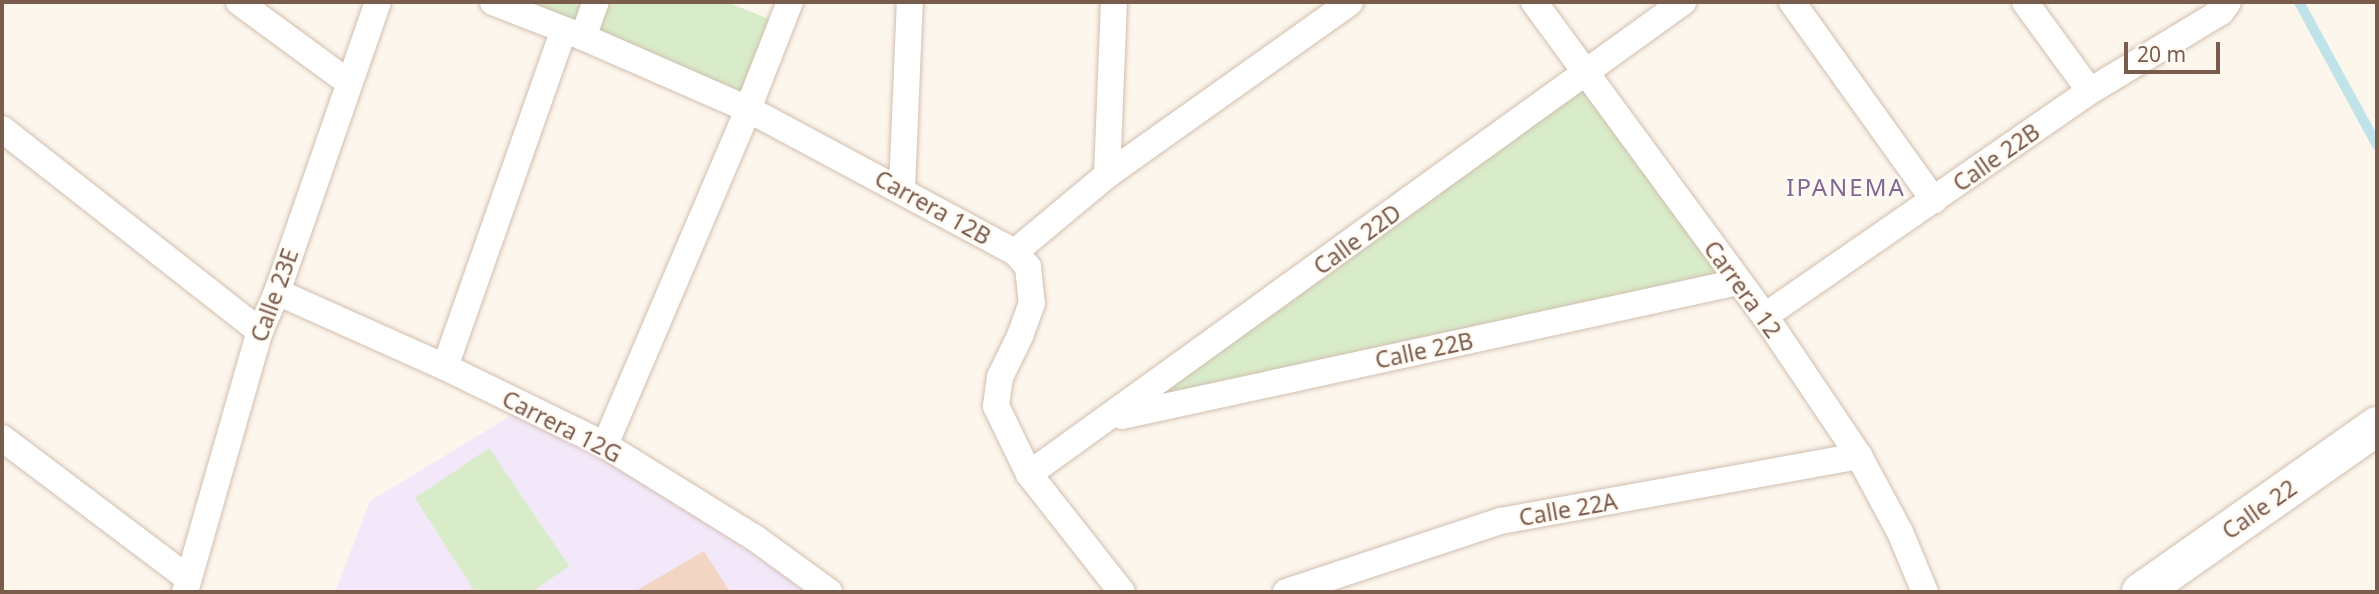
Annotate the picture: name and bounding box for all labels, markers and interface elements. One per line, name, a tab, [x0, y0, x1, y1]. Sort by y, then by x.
scale bar	[2127, 28, 2223, 72]
text: 20 m	[2137, 40, 2186, 68]
street label: Calle 22B	[1947, 117, 2045, 197]
street label: Carrera 12B	[870, 164, 996, 250]
district label: IPANEMA	[1787, 173, 1905, 201]
street label: Calle 22D	[1308, 198, 1406, 280]
street label: Carrera 12	[1699, 235, 1787, 343]
street label: Calle 23E	[244, 245, 304, 345]
street label: Calle 22B	[1372, 326, 1476, 374]
street label: Carrera 12G	[498, 384, 626, 468]
street label: Calle 22	[2216, 473, 2302, 545]
street label: Calle 22A	[1517, 487, 1619, 531]

